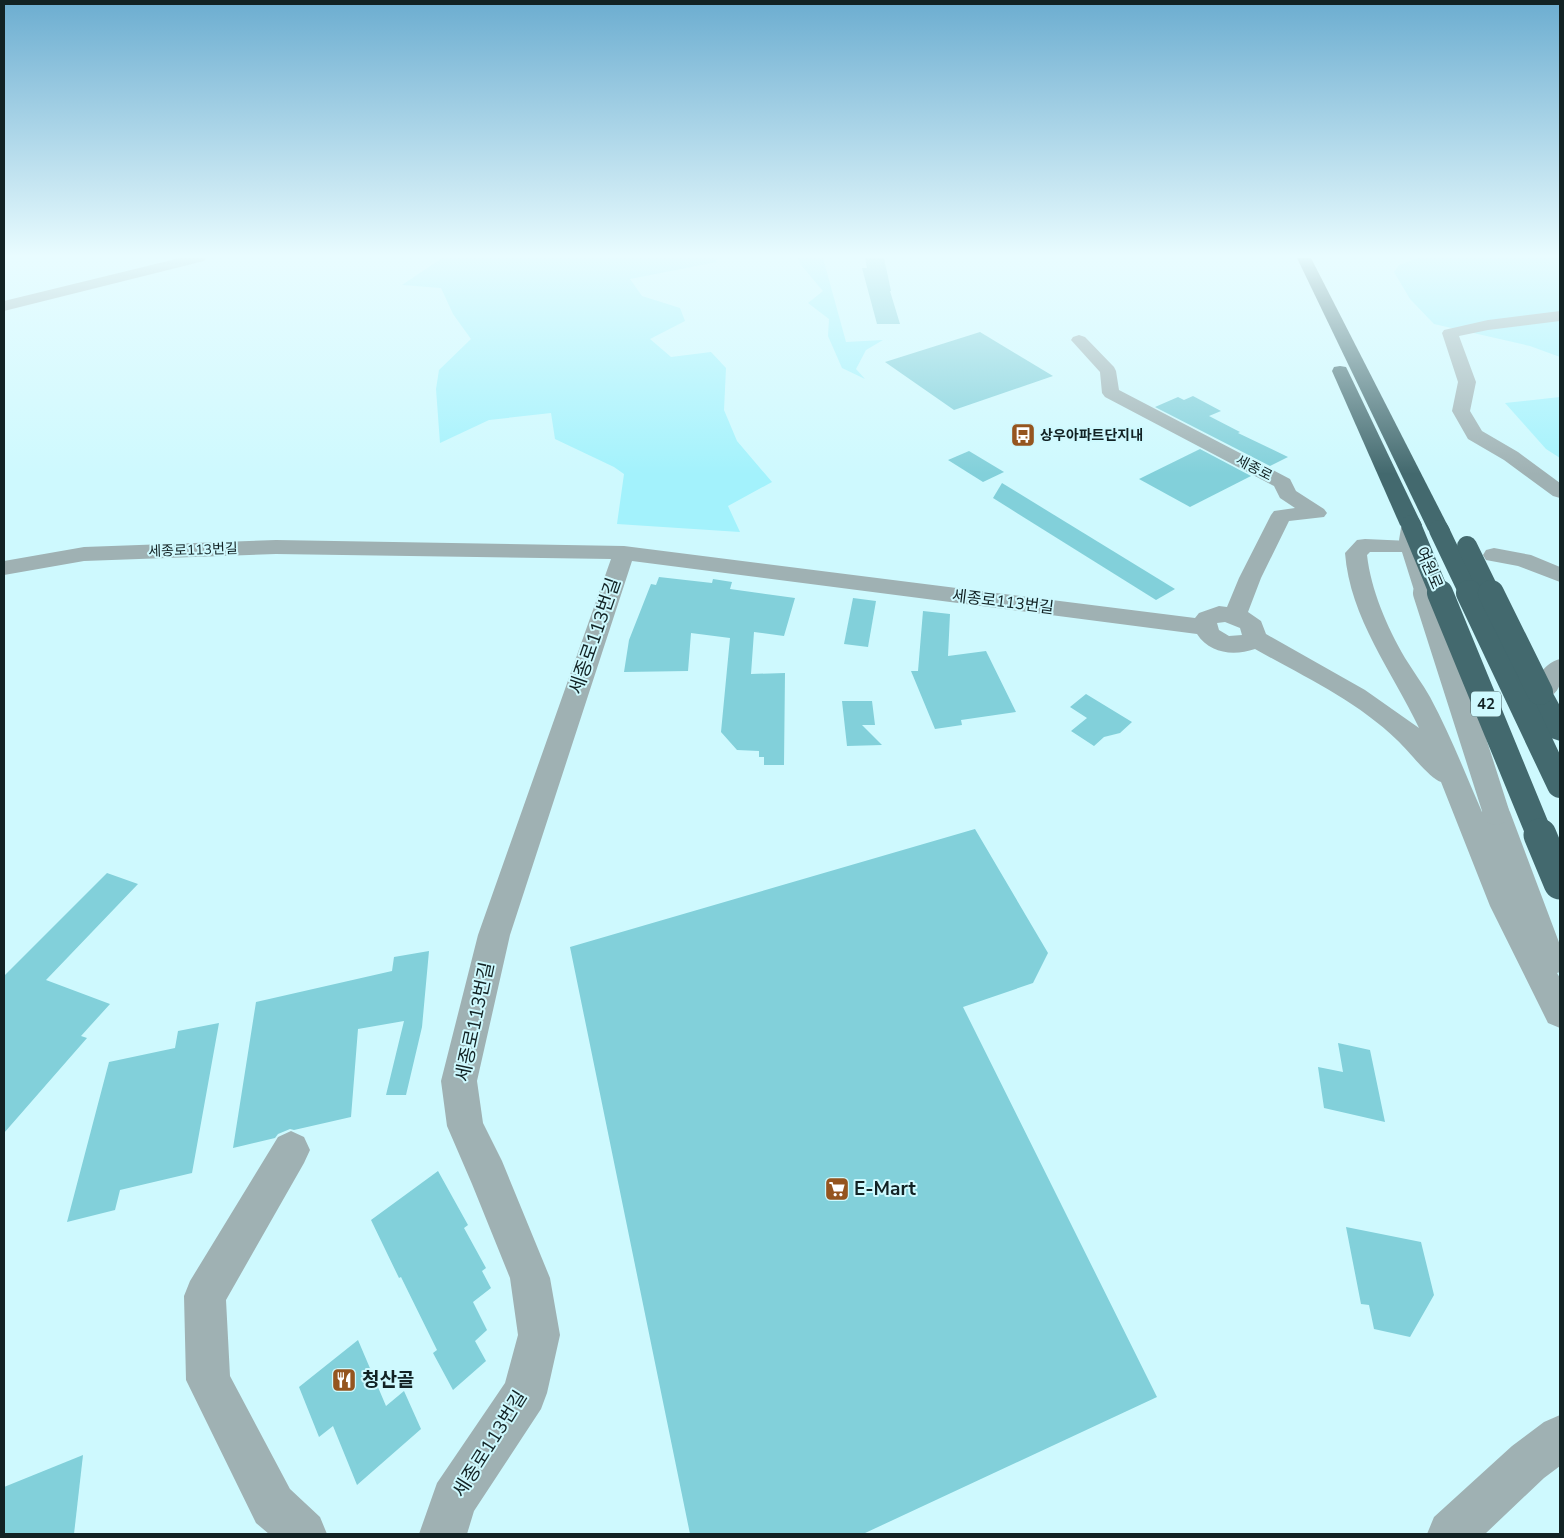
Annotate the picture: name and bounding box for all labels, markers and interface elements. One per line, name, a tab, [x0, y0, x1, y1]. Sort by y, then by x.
bus stop icon: 상우아파트단지내	[1010, 422, 1036, 448]
place label: 상우아파트단지내	[1040, 426, 1143, 445]
street label: 세종로	[1232, 451, 1276, 485]
street label: 세종로113번길	[148, 539, 238, 561]
street label: 여원로	[1410, 543, 1448, 593]
street label: 세종로113번길	[563, 574, 627, 698]
street label: 세종로113번길	[951, 585, 1055, 619]
road number: 42	[1471, 692, 1501, 716]
street label: 세종로113번길	[450, 960, 500, 1084]
supermarket icon: E-Mart	[824, 1176, 850, 1202]
place label: E-Mart	[854, 1176, 916, 1202]
restaurant icon: 청산골	[331, 1367, 357, 1393]
place label: 청산골	[362, 1367, 414, 1393]
street label: 세종로113번길	[447, 1386, 533, 1502]

